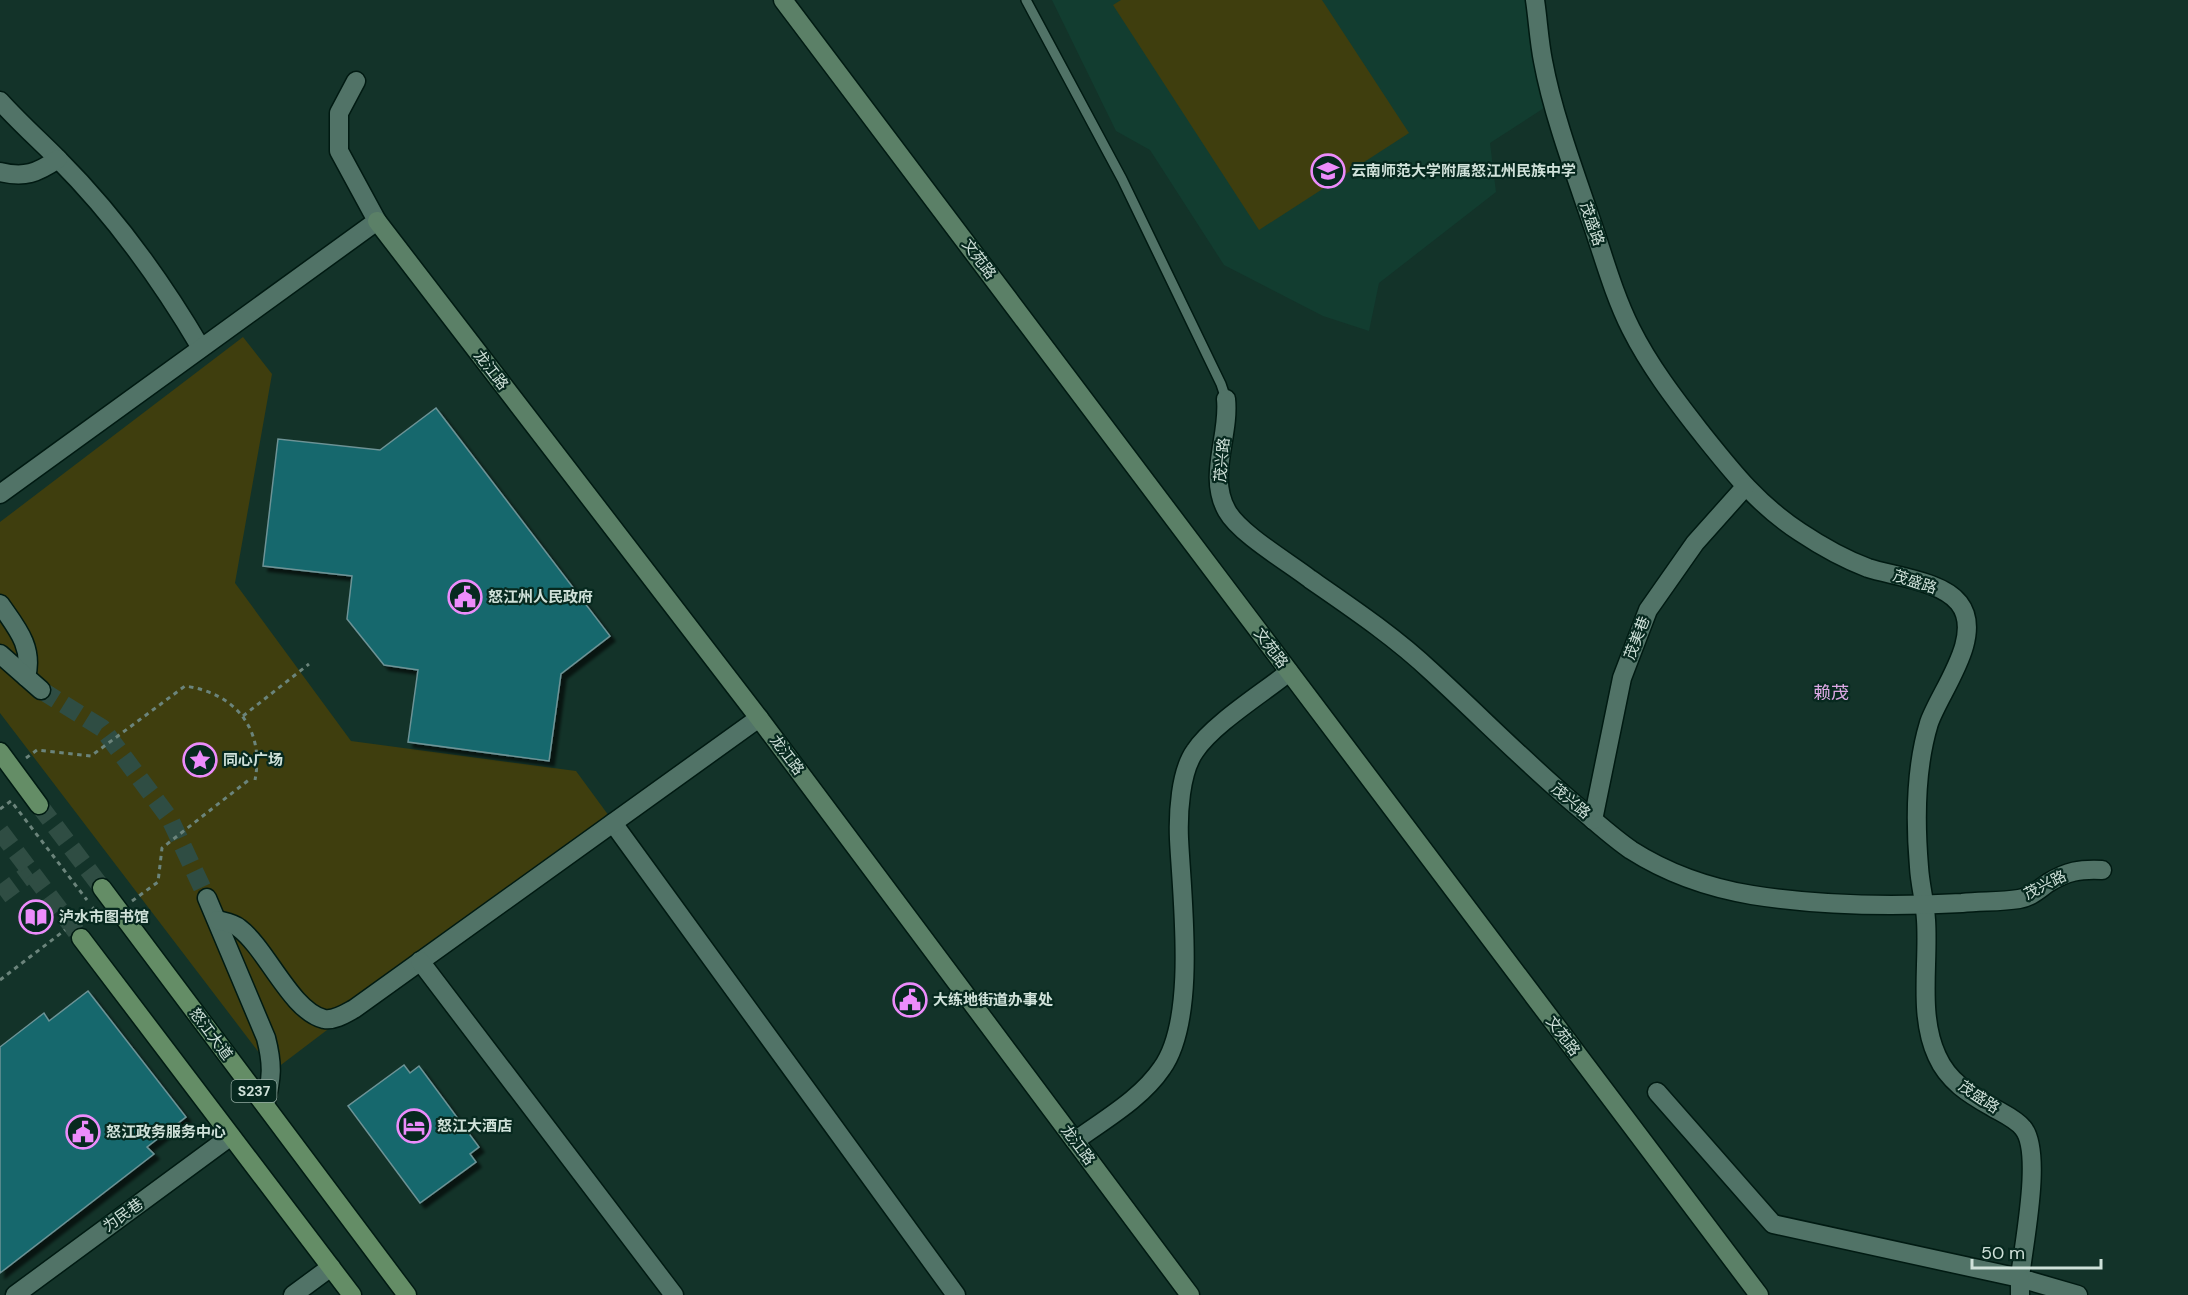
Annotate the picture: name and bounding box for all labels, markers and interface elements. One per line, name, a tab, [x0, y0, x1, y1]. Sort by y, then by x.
school or university icon: 云南师范大学附属怒江州民族中学	[1310, 153, 1346, 189]
place label: 云南师范大学附属怒江州民族中学	[1351, 161, 1576, 181]
street label: 茂盛路	[1575, 199, 1609, 249]
street label: 文苑路	[957, 235, 1001, 283]
street label: 龙江路	[469, 346, 513, 394]
street label: 茂兴路	[1210, 437, 1234, 483]
street label: 茂盛路	[1891, 566, 1939, 598]
public building icon: 怒江州人民政府	[447, 579, 483, 615]
place label: 怒江州人民政府	[488, 587, 593, 607]
street label: 茂美巷	[1620, 613, 1654, 663]
street label: 文苑路	[1249, 624, 1293, 672]
district label: 赖茂	[1813, 681, 1849, 705]
street label: 龙江路	[765, 731, 809, 779]
place icon: 同心广场	[182, 742, 218, 778]
place label: 同心广场	[223, 750, 283, 770]
street label: 茂兴路	[1547, 779, 1595, 823]
street label: 茂兴路	[2020, 866, 2070, 904]
library icon: 泸水市图书馆	[18, 899, 54, 935]
place label: 泸水市图书馆	[59, 907, 149, 927]
public building icon: 大练地街道办事处	[892, 982, 928, 1018]
place label: 大练地街道办事处	[933, 990, 1053, 1010]
street label: 怒江大道	[185, 1004, 237, 1064]
street label: 文苑路	[1541, 1012, 1585, 1060]
street label: 茂盛路	[1955, 1076, 2003, 1118]
road number: S237	[232, 1080, 276, 1102]
hotel icon: 怒江大酒店	[396, 1108, 432, 1144]
public building icon: 怒江政务服务中心	[65, 1114, 101, 1150]
place label: 怒江大酒店	[437, 1116, 512, 1136]
street label: 龙江路	[1056, 1121, 1100, 1169]
place label: 怒江政务服务中心	[106, 1122, 226, 1142]
street label: 为民巷	[99, 1194, 147, 1236]
scale bar	[1972, 1232, 2101, 1270]
text: 50 m	[1981, 1241, 2025, 1265]

